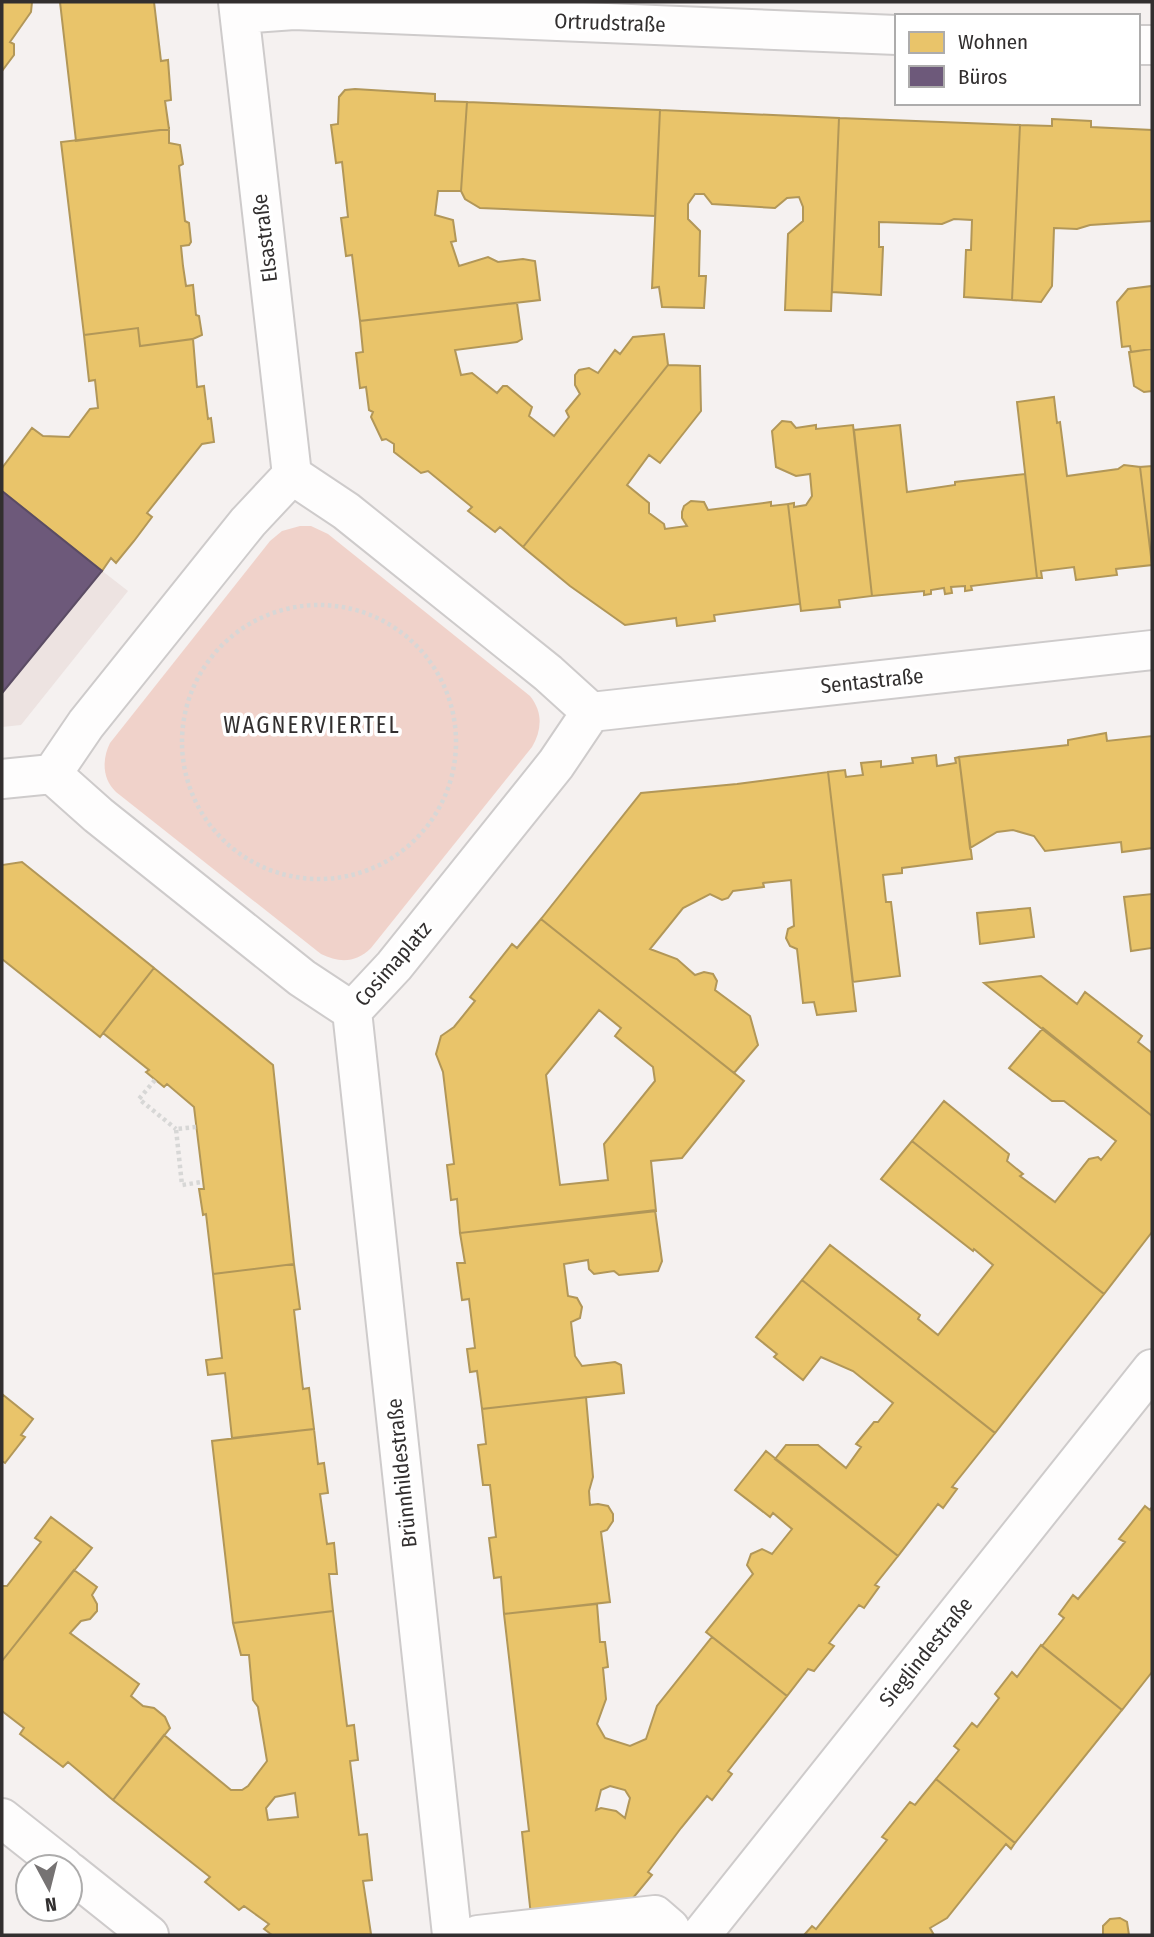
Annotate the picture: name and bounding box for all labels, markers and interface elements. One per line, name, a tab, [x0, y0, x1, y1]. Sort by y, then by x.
street label: Ortrudstraße	[554, 8, 666, 38]
legend	[895, 14, 1140, 105]
text: Wohnen	[958, 29, 1028, 55]
text: Büros	[958, 64, 1007, 90]
street label: Elsastraße	[247, 192, 283, 284]
street label: Sentastraße	[819, 663, 925, 699]
district label: WAGNERVIERTEL	[223, 711, 401, 739]
street label: Cosimaplatz	[349, 916, 437, 1012]
street label: Brünnhildestraße	[381, 1397, 423, 1549]
street label: Sieglindestraße	[874, 1592, 978, 1712]
north arrow	[14, 1853, 84, 1923]
text: N	[44, 1892, 58, 1916]

